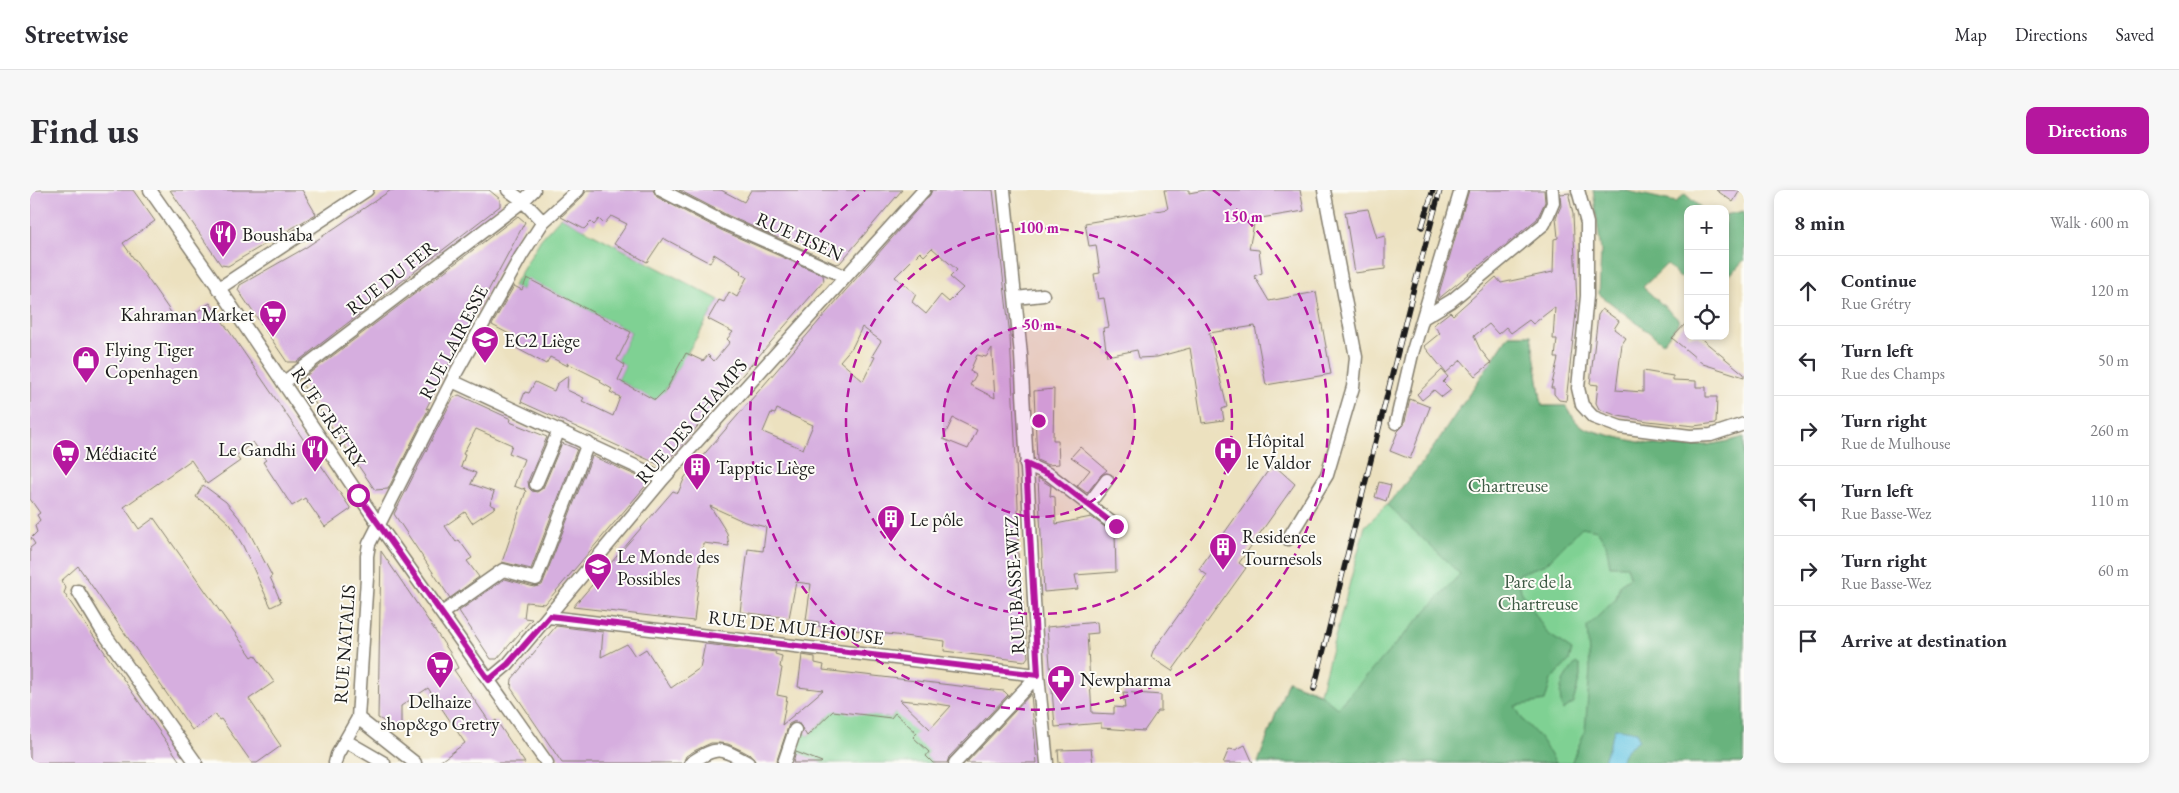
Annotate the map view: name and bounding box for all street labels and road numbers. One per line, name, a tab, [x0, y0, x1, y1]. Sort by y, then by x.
street label: RUE FISEN	[752, 206, 847, 267]
street label: RUE DU FER	[341, 234, 442, 321]
street label: RUE LAIRESSE	[413, 281, 494, 403]
street label: RUE DES CHAMPS	[630, 353, 753, 489]
street label: RUE GRÉTRY	[286, 362, 372, 473]
street label: RUE BASSE-WEZ	[998, 515, 1031, 655]
street label: RUE NATALIS	[328, 584, 361, 704]
street label: RUE DE MULHOUSE	[707, 604, 885, 651]

